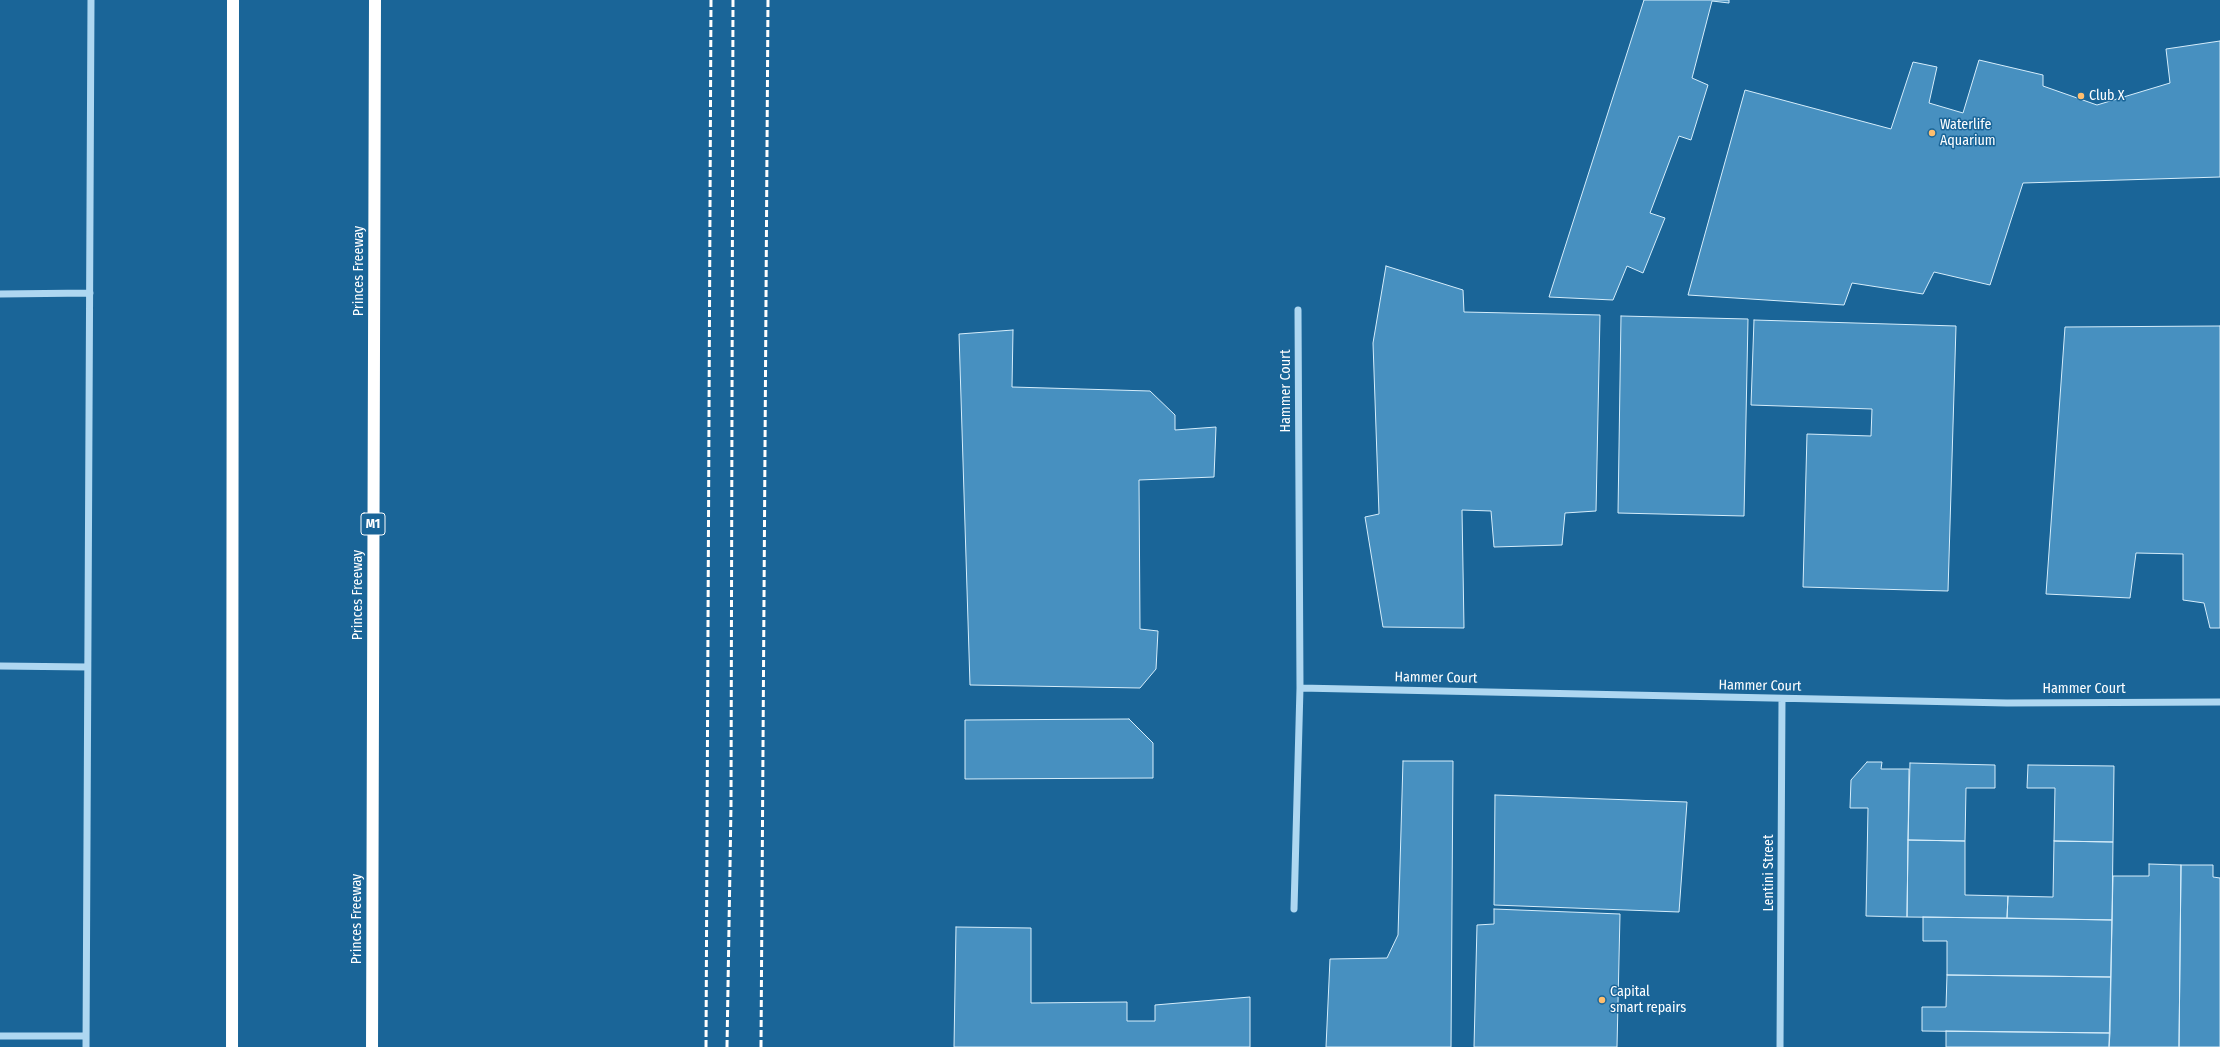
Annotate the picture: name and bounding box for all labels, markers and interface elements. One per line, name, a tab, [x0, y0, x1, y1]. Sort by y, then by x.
place label: Club X	[2089, 88, 2125, 104]
marker: Club X	[2076, 91, 2086, 101]
place label: Waterlife Aquarium	[1940, 117, 1996, 150]
marker: Waterlife Aquarium	[1927, 128, 1937, 138]
street label: Princes Freeway	[351, 226, 367, 316]
street label: Hammer Court	[1278, 350, 1294, 432]
road number: M1	[361, 513, 385, 535]
street label: Princes Freeway	[350, 550, 366, 640]
street label: Hammer Court	[1394, 669, 1478, 687]
street label: Hammer Court	[1718, 677, 1802, 695]
street label: Hammer Court	[2043, 681, 2125, 697]
street label: Lentini Street	[1761, 835, 1777, 911]
street label: Princes Freeway	[349, 874, 365, 964]
place label: Capital smart repairs	[1610, 984, 1686, 1016]
marker: Capital smart repairs	[1597, 995, 1607, 1005]

